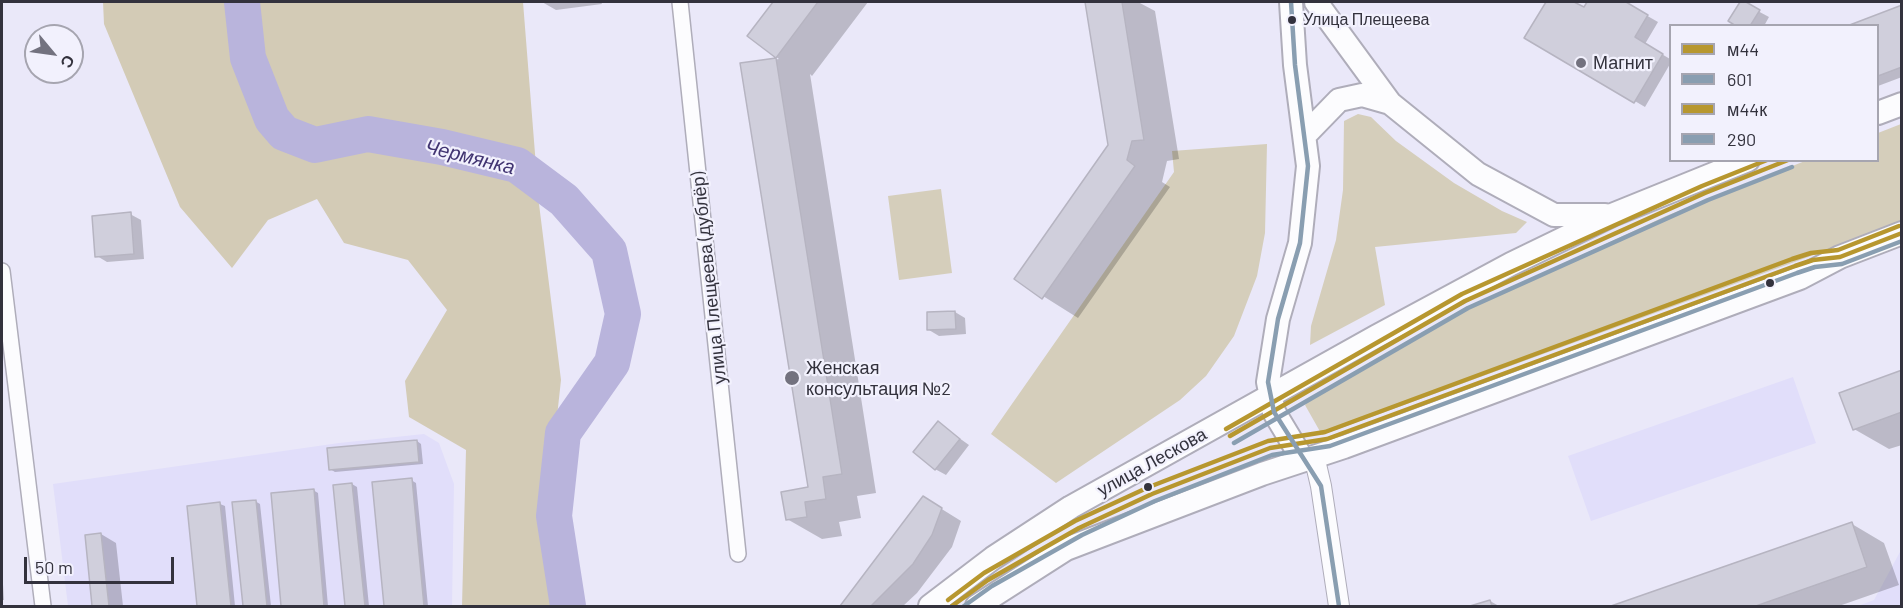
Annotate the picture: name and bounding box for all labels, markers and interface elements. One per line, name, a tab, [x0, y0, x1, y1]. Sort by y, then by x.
place label: Улица Плещеева	[1303, 10, 1429, 30]
marker: Улица Плещеева	[1286, 14, 1298, 26]
north arrow	[24, 24, 84, 84]
legend	[1669, 24, 1879, 162]
text: м44	[1727, 38, 1759, 60]
text: С	[57, 52, 80, 72]
place label: Магнит	[1593, 52, 1653, 74]
marker: Магнит	[1574, 56, 1588, 70]
text: 601	[1727, 68, 1752, 90]
text: м44к	[1727, 98, 1767, 120]
text: 290	[1727, 128, 1756, 150]
water label: Чермянка	[423, 134, 517, 180]
street label: улица Плещеева (дублёр)	[687, 171, 731, 385]
unlabelled marker	[1764, 277, 1776, 289]
place label: Женская консультация №2	[806, 357, 951, 400]
marker: Женская консультация №2	[783, 369, 801, 387]
street label: улица Лескова	[1094, 423, 1210, 501]
unlabelled marker	[1142, 481, 1154, 493]
scale bar	[27, 545, 177, 583]
text: 50 m	[35, 556, 73, 578]

